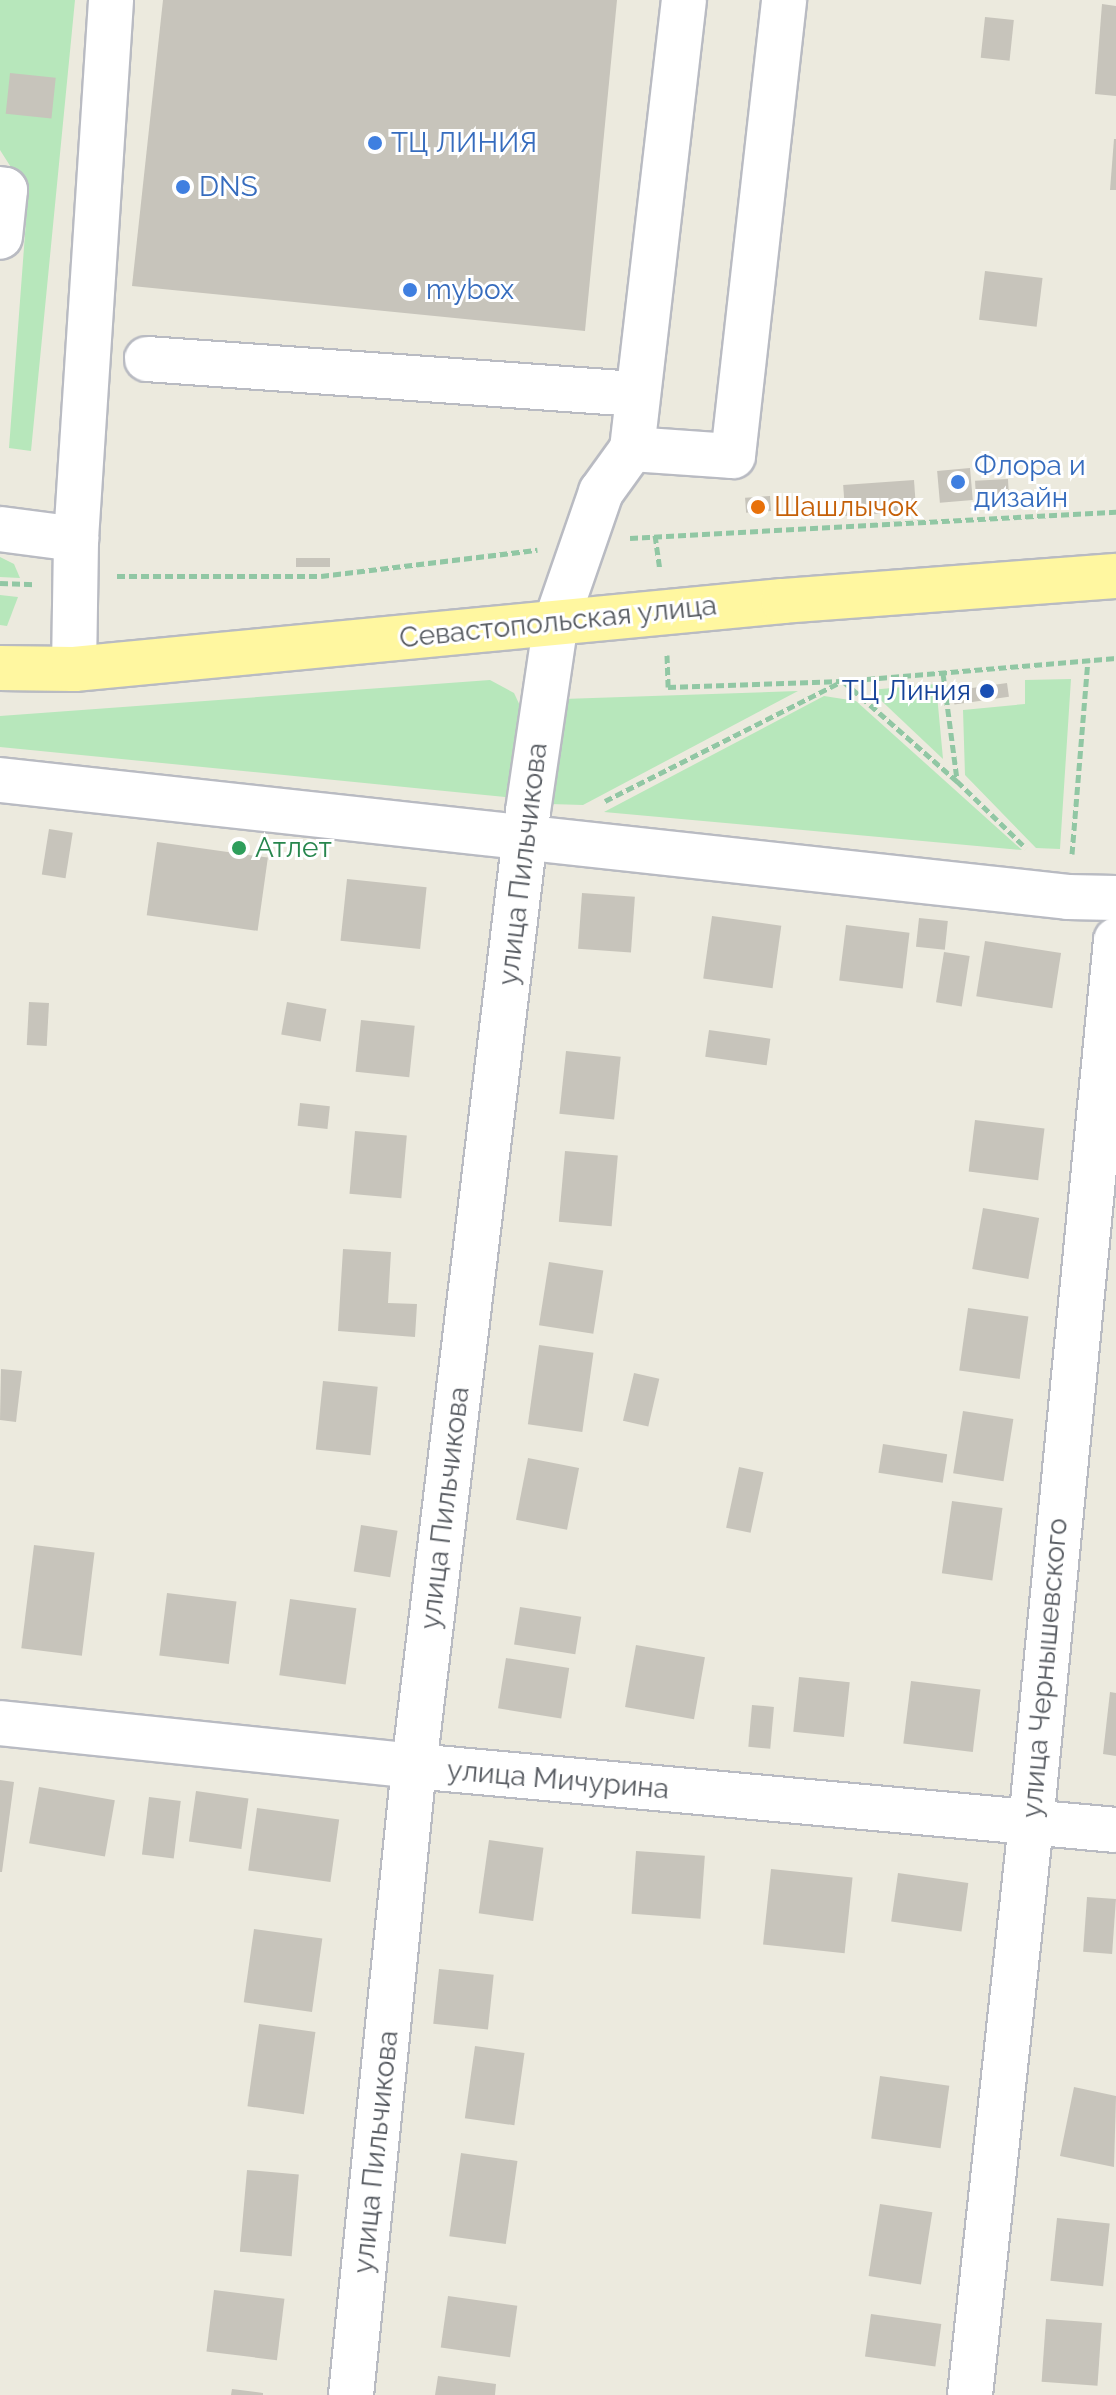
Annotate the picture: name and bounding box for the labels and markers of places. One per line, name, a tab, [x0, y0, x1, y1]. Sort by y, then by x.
place label: ТЦ ЛИНИЯ	[391, 126, 537, 160]
marker: ТЦ ЛИНИЯ	[366, 134, 384, 152]
place label: DNS	[199, 170, 258, 204]
marker: DNS	[174, 178, 192, 196]
place label: mybox	[426, 273, 514, 307]
marker: mybox	[401, 281, 419, 299]
place label: Флора и дизайн	[974, 449, 1086, 515]
marker: Флора и дизайн	[949, 473, 967, 491]
place label: Шашлычок	[774, 490, 919, 524]
marker: Шашлычок	[749, 498, 767, 516]
place label: ТЦ Линия	[842, 674, 971, 708]
marker: ТЦ Линия	[978, 682, 996, 700]
place label: Атлет	[255, 831, 332, 865]
marker: Атлет	[230, 839, 248, 857]

